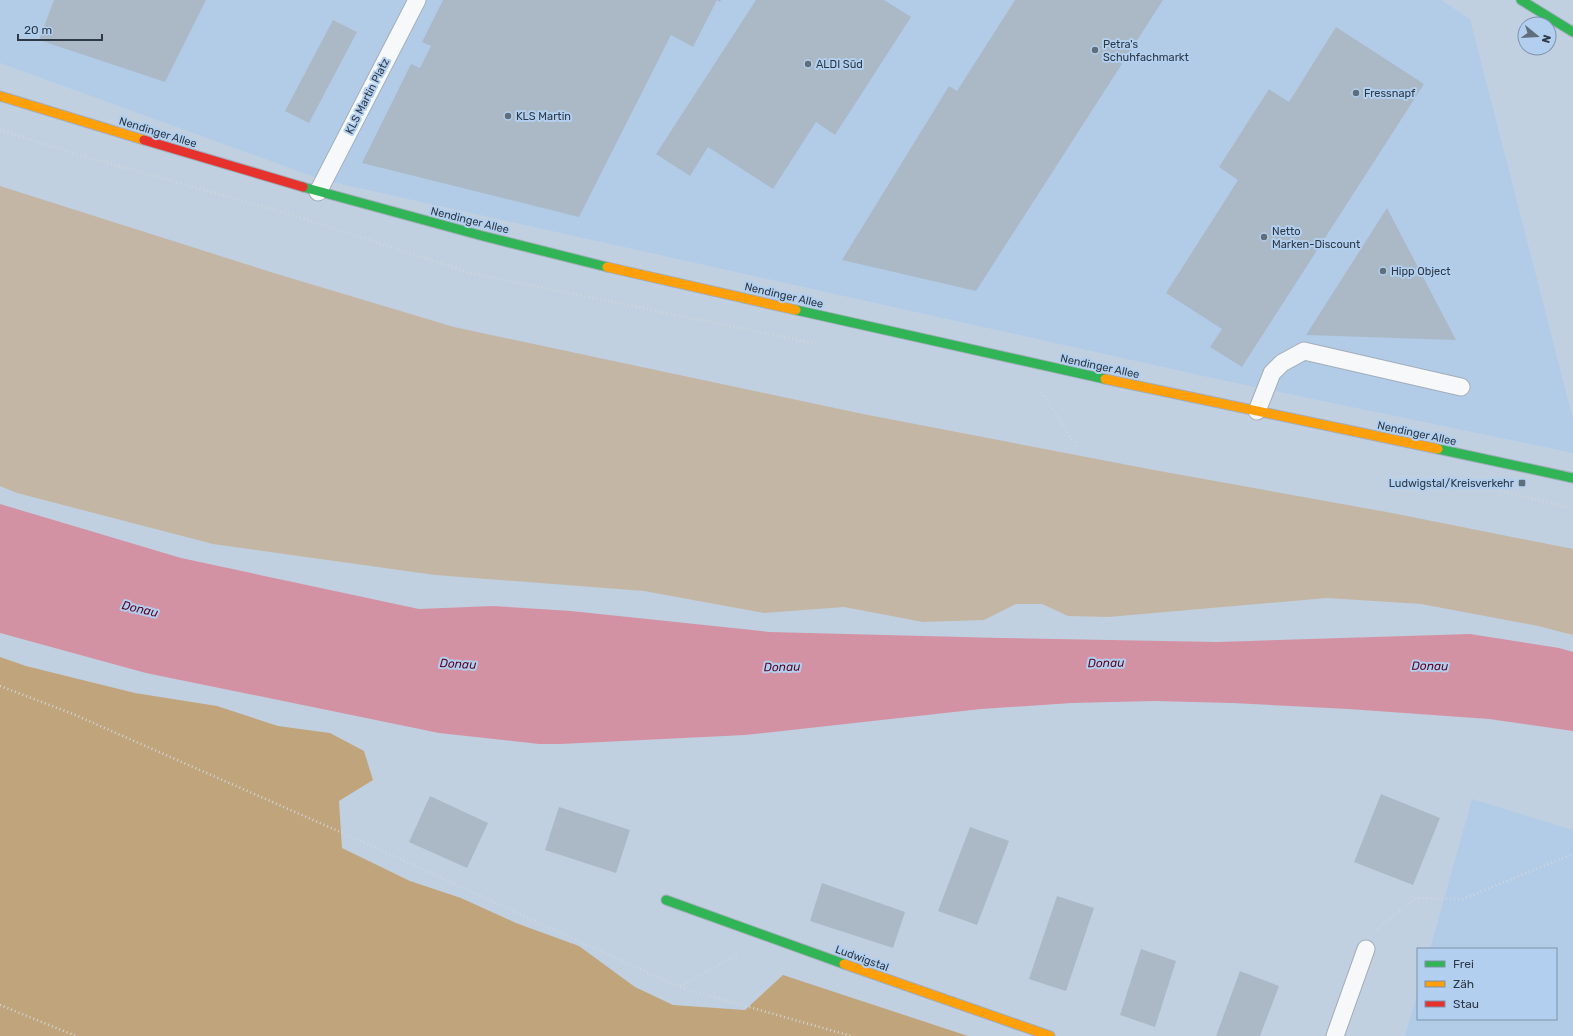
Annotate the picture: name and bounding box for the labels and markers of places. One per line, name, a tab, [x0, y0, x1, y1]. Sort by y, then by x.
place label: Petra's Schuhfachmarkt	[1103, 38, 1190, 64]
marker: Petra's Schuhfachmarkt	[1090, 45, 1100, 55]
place label: ALDI Süd	[816, 58, 863, 71]
marker: ALDI Süd	[803, 59, 813, 69]
place label: Fressnapf	[1364, 87, 1416, 100]
marker: Fressnapf	[1351, 88, 1361, 98]
place label: KLS Martin	[516, 110, 571, 123]
marker: KLS Martin	[503, 111, 513, 121]
place label: Netto Marken-Discount	[1272, 225, 1361, 251]
marker: Netto Marken-Discount	[1259, 232, 1269, 242]
place label: Hipp Object	[1391, 265, 1451, 278]
marker: Hipp Object	[1378, 266, 1388, 276]
place label: Ludwigstal/Kreisverkehr	[1389, 477, 1515, 490]
marker: Ludwigstal/Kreisverkehr	[1517, 478, 1527, 488]

